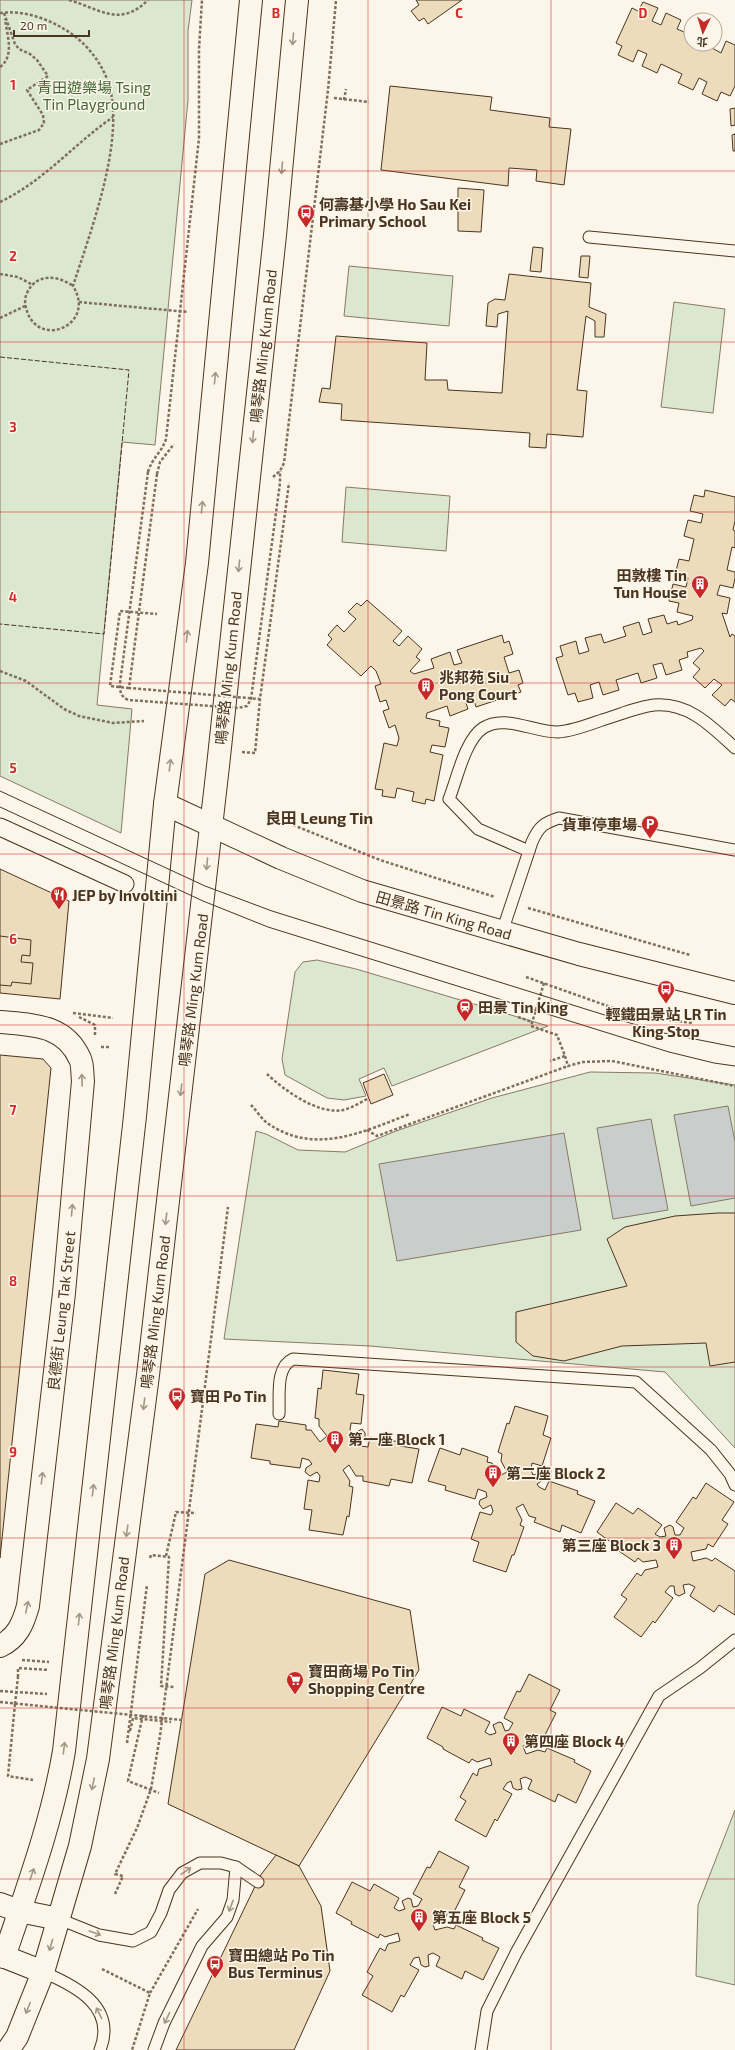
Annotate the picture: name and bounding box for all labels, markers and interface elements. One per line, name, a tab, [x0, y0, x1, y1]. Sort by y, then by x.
text: B	[272, 5, 280, 21]
text: C	[455, 5, 463, 21]
text: D	[639, 5, 648, 21]
scale bar	[14, 12, 89, 38]
north arrow	[683, 12, 723, 52]
text: 20 m	[20, 18, 47, 32]
one-way arrow	[290, 32, 297, 45]
text: 北	[696, 36, 708, 49]
text: 1	[10, 77, 16, 93]
park label: 青田遊樂場 Tsing Tin Playground	[37, 78, 152, 113]
one-way arrow	[278, 161, 285, 174]
place label: 何壽基小學 Ho Sau Kei Primary School	[319, 195, 471, 231]
bus stop icon: 何壽基小學 Ho Sau Kei Primary School	[296, 203, 316, 228]
text: 2	[9, 248, 17, 264]
street label: 鳴琴路 Ming Kum Road	[246, 268, 280, 424]
one-way arrow	[211, 372, 219, 385]
text: 3	[9, 419, 17, 435]
one-way arrow	[250, 430, 257, 443]
one-way arrow	[199, 501, 206, 514]
one-way arrow	[236, 559, 243, 572]
place label: 田敦樓 Tin Tun House	[613, 566, 687, 601]
building icon: 田敦樓 Tin Tun House	[690, 574, 710, 599]
text: 4	[9, 589, 17, 605]
street label: 鳴琴路 Ming Kum Road	[211, 590, 245, 746]
one-way arrow	[183, 630, 191, 643]
place label: 兆邦苑 Siu Pong Court	[439, 668, 517, 703]
building icon: 兆邦苑 Siu Pong Court	[416, 676, 436, 701]
one-way arrow	[166, 759, 174, 772]
text: 5	[9, 760, 17, 776]
district label: 良田 Leung Tin	[265, 808, 373, 827]
parking icon: 貨車停車場	[640, 814, 660, 839]
place label: 貨車停車場	[562, 815, 637, 833]
one-way arrow	[203, 857, 211, 870]
restaurant icon: JEP by Involtini	[49, 885, 69, 910]
place label: JEP by Involtini	[72, 886, 177, 905]
street label: 田景路 Tin King Road	[374, 887, 514, 943]
street label: 鳴琴路 Ming Kum Road	[175, 912, 211, 1068]
text: 6	[9, 931, 17, 947]
bus stop icon: 輕鐵田景站 LR Tin King Stop	[656, 979, 676, 1004]
station icon: 田景 Tin King	[455, 997, 475, 1022]
place label: 田景 Tin King	[478, 998, 568, 1016]
place label: 輕鐵田景站 LR Tin King Stop	[605, 1005, 727, 1040]
one-way arrow	[79, 1074, 86, 1087]
one-way arrow	[177, 1083, 185, 1096]
text: 7	[10, 1102, 17, 1118]
one-way arrow	[68, 1204, 75, 1217]
one-way arrow	[162, 1212, 170, 1225]
street label: 良德街 Leung Tak Street	[44, 1230, 78, 1392]
street label: 鳴琴路 Ming Kum Road	[137, 1234, 173, 1390]
text: 8	[9, 1273, 17, 1289]
bus stop icon: 寶田 Po Tin	[167, 1386, 187, 1411]
place label: 寶田 Po Tin	[190, 1387, 266, 1405]
one-way arrow	[140, 1397, 148, 1410]
building icon: 第一座 Block 1	[325, 1429, 345, 1454]
place label: 第一座 Block 1	[348, 1430, 445, 1448]
text: 9	[9, 1444, 17, 1460]
building icon: 第二座 Block 2	[483, 1463, 503, 1488]
place label: 第二座 Block 2	[506, 1464, 606, 1482]
one-way arrow	[39, 1472, 46, 1485]
one-way arrow	[89, 1484, 97, 1497]
one-way arrow	[123, 1524, 131, 1537]
building icon: 第三座 Block 3	[664, 1535, 684, 1560]
place label: 第三座 Block 3	[562, 1536, 661, 1554]
street label: 鳴琴路 Ming Kum Road	[96, 1555, 132, 1711]
one-way arrow	[23, 1601, 31, 1614]
one-way arrow	[75, 1613, 83, 1626]
place label: 寶田商場 Po Tin Shopping Centre	[308, 1662, 425, 1697]
supermarket icon: 寶田商場 Po Tin Shopping Centre	[285, 1670, 305, 1695]
building icon: 第四座 Block 4	[501, 1731, 521, 1756]
place label: 第四座 Block 4	[524, 1732, 625, 1750]
one-way arrow	[61, 1742, 68, 1755]
one-way arrow	[88, 1777, 96, 1790]
one-way arrow	[29, 1867, 36, 1880]
one-way arrow	[180, 1867, 191, 1875]
one-way arrow	[226, 1899, 234, 1911]
building icon: 第五座 Block 5	[409, 1907, 429, 1932]
place label: 第五座 Block 5	[432, 1908, 531, 1926]
one-way arrow	[89, 1930, 102, 1937]
one-way arrow	[47, 1939, 54, 1952]
place label: 寶田總站 Po Tin Bus Terminus	[228, 1946, 334, 1981]
bus stop icon: 寶田總站 Po Tin Bus Terminus	[205, 1954, 225, 1979]
one-way arrow	[24, 2002, 32, 2014]
one-way arrow	[94, 2007, 102, 2019]
one-way arrow	[163, 2011, 170, 2023]

